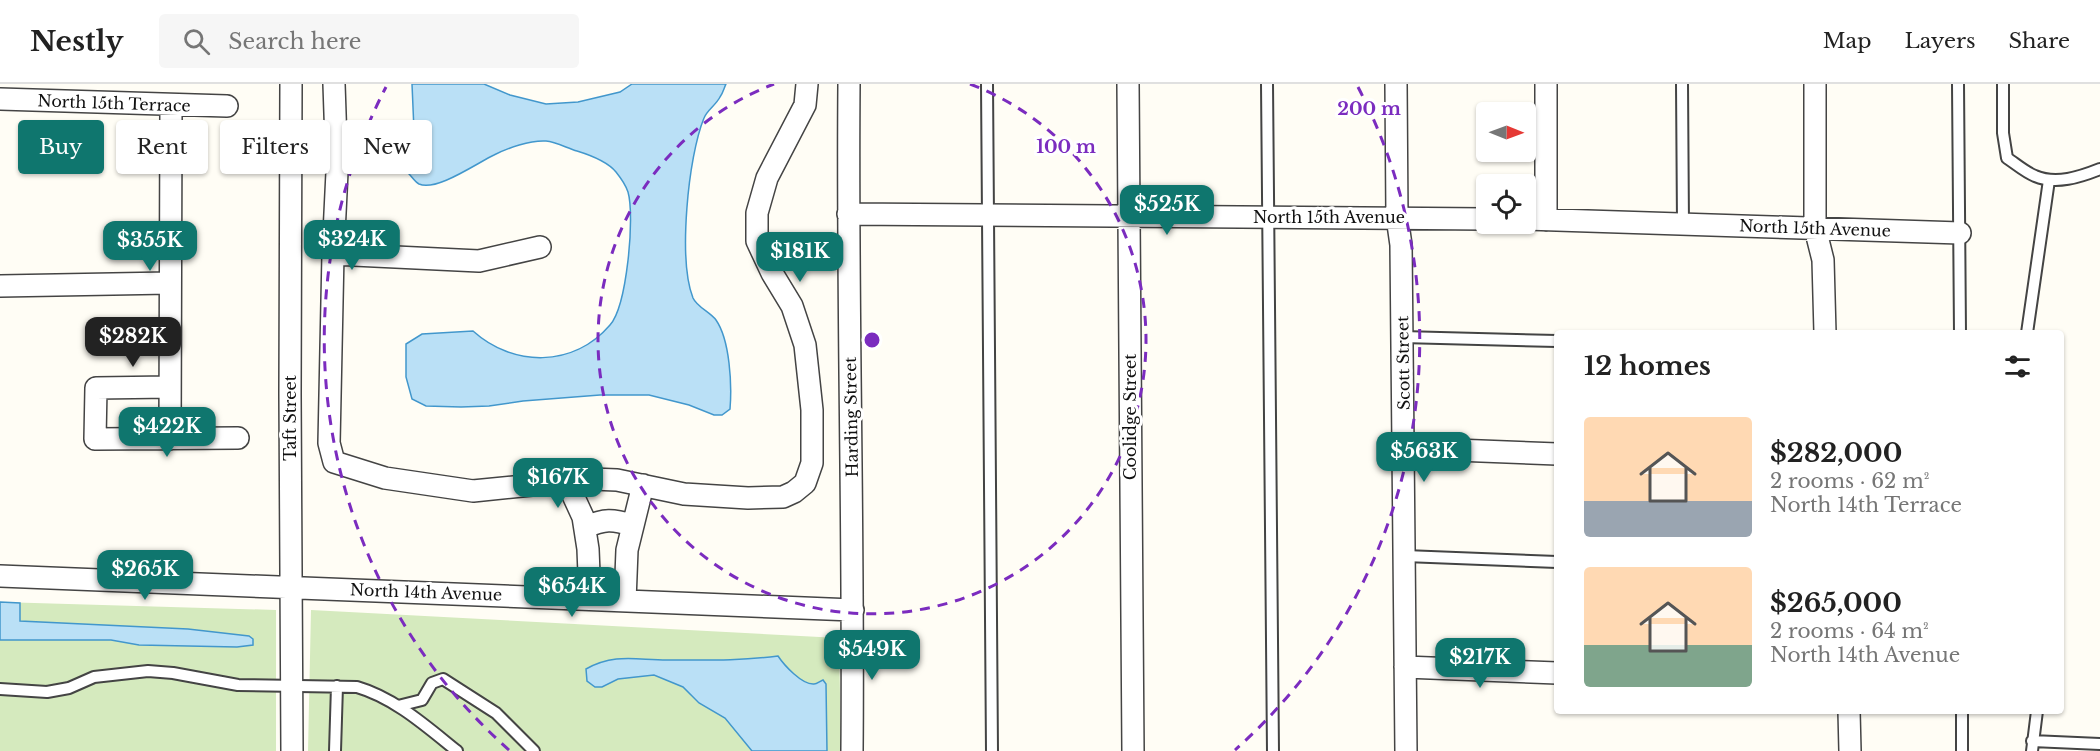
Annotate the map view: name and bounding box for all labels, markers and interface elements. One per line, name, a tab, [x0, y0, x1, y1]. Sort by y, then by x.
search box	[159, 14, 579, 68]
text: Nestly	[30, 24, 123, 59]
icon: search	[180, 25, 213, 58]
text: Search here	[228, 28, 361, 55]
text: Map	[1823, 28, 1872, 54]
text: Layers	[1905, 28, 1976, 54]
text: Share	[2009, 28, 2070, 54]
street label: North 15th Terrace	[37, 90, 191, 116]
text: 200 m	[1337, 98, 1401, 120]
north arrow	[1476, 102, 1536, 162]
map controls	[1476, 102, 1536, 234]
chip: Buy	[18, 120, 104, 174]
chip: Rent	[116, 120, 208, 174]
chip: Filters	[220, 120, 330, 174]
chip: New	[342, 120, 432, 174]
text: 100 m	[1036, 136, 1096, 158]
button: locate	[1476, 174, 1536, 234]
pin: $525K	[1125, 185, 1209, 236]
text: $525K	[1134, 192, 1200, 216]
street label: North 15th Avenue	[1253, 207, 1405, 227]
street label: North 15th Avenue	[1739, 215, 1891, 241]
pin: $324K	[310, 220, 394, 271]
pin: $355K	[108, 221, 192, 272]
text: $324K	[318, 227, 386, 251]
text: $355K	[117, 228, 183, 252]
pin: $181K	[758, 232, 842, 283]
text: $181K	[770, 239, 830, 263]
street label: Scott Street	[1392, 316, 1414, 410]
pin: $282K	[91, 317, 175, 368]
text: $282K	[99, 324, 167, 348]
centre of rings	[862, 330, 882, 350]
text: 12 homes	[1584, 350, 1711, 382]
icon: filters	[2001, 350, 2034, 383]
street label: Coolidge Street	[1120, 354, 1140, 480]
street label: Harding Street	[840, 357, 862, 477]
street label: Taft Street	[280, 375, 300, 461]
pin: $422K	[125, 407, 209, 458]
text: $422K	[133, 414, 201, 438]
pin: $563K	[1382, 432, 1466, 483]
text: $282,000	[1770, 437, 1902, 469]
text: $563K	[1390, 439, 1458, 463]
icon: home	[1632, 441, 1704, 513]
pin: $167K	[516, 458, 600, 509]
text: $167K	[527, 465, 589, 489]
text: 2 rooms · 62 m²	[1770, 469, 1929, 493]
text: North 14th Terrace	[1770, 493, 1962, 517]
pin: $265K	[103, 550, 187, 601]
text: $265K	[111, 557, 179, 581]
pin: $654K	[530, 567, 614, 618]
text: $654K	[538, 574, 606, 598]
street label: North 14th Avenue	[350, 579, 502, 605]
text: $265,000	[1770, 587, 1902, 619]
icon: home	[1632, 591, 1704, 663]
text: 2 rooms · 64 m²	[1770, 619, 1929, 643]
pin: $549K	[830, 630, 914, 681]
text: $549K	[838, 637, 906, 661]
pin: $217K	[1438, 638, 1522, 689]
text: North 14th Avenue	[1770, 643, 1960, 667]
text: $217K	[1449, 645, 1511, 669]

